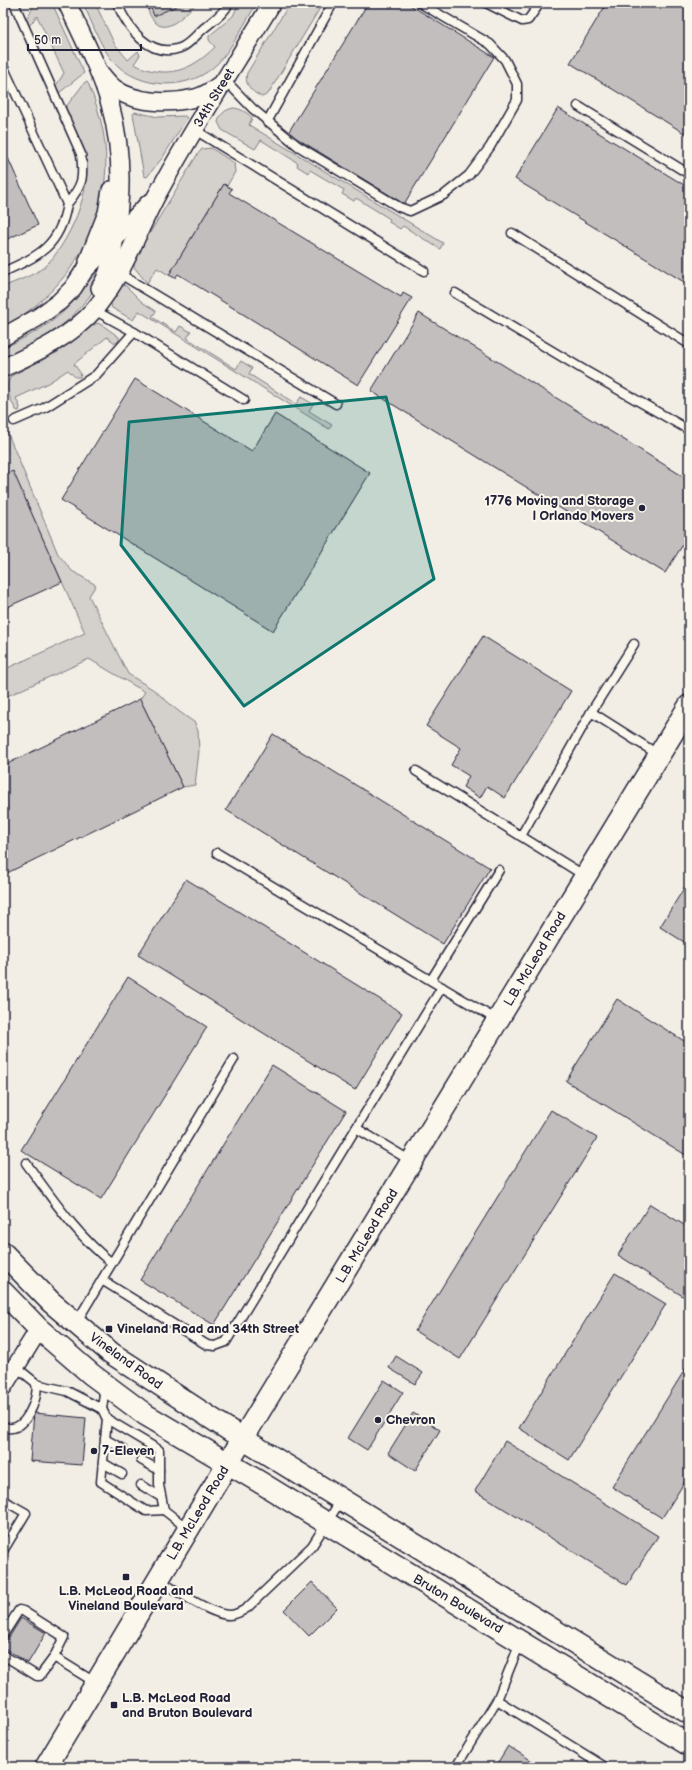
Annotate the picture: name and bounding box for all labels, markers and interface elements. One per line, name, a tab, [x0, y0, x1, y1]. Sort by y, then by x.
scale bar	[28, 26, 141, 52]
text: 50 m	[34, 33, 61, 48]
street label: 34th Street	[190, 66, 238, 130]
place label: 1776 Moving and Storage | Orlando Movers	[485, 493, 635, 524]
marker: 1776 Moving and Storage | Orlando Movers	[637, 503, 647, 513]
street label: L.B. McLeod Road	[501, 909, 569, 1009]
street label: L.B. McLeod Road	[333, 1186, 401, 1286]
place label: Vineland Road and 34th Street	[117, 1321, 300, 1337]
marker: Vineland Road and 34th Street	[104, 1324, 114, 1334]
street label: Vineland Road	[87, 1329, 165, 1393]
place label: Chevron	[386, 1412, 436, 1428]
marker: Chevron	[373, 1415, 383, 1425]
place label: 7-Eleven	[102, 1443, 154, 1459]
marker: 7-Eleven	[89, 1446, 99, 1456]
street label: L.B. McLeod Road	[164, 1463, 232, 1563]
street label: Bruton Boulevard	[410, 1571, 506, 1637]
marker: L.B. McLeod Road and Vineland Boulevard	[121, 1572, 131, 1582]
place label: L.B. McLeod Road and Vineland Boulevard	[59, 1583, 193, 1614]
place label: L.B. McLeod Road and Bruton Boulevard	[122, 1690, 252, 1721]
marker: L.B. McLeod Road and Bruton Boulevard	[109, 1700, 119, 1710]

